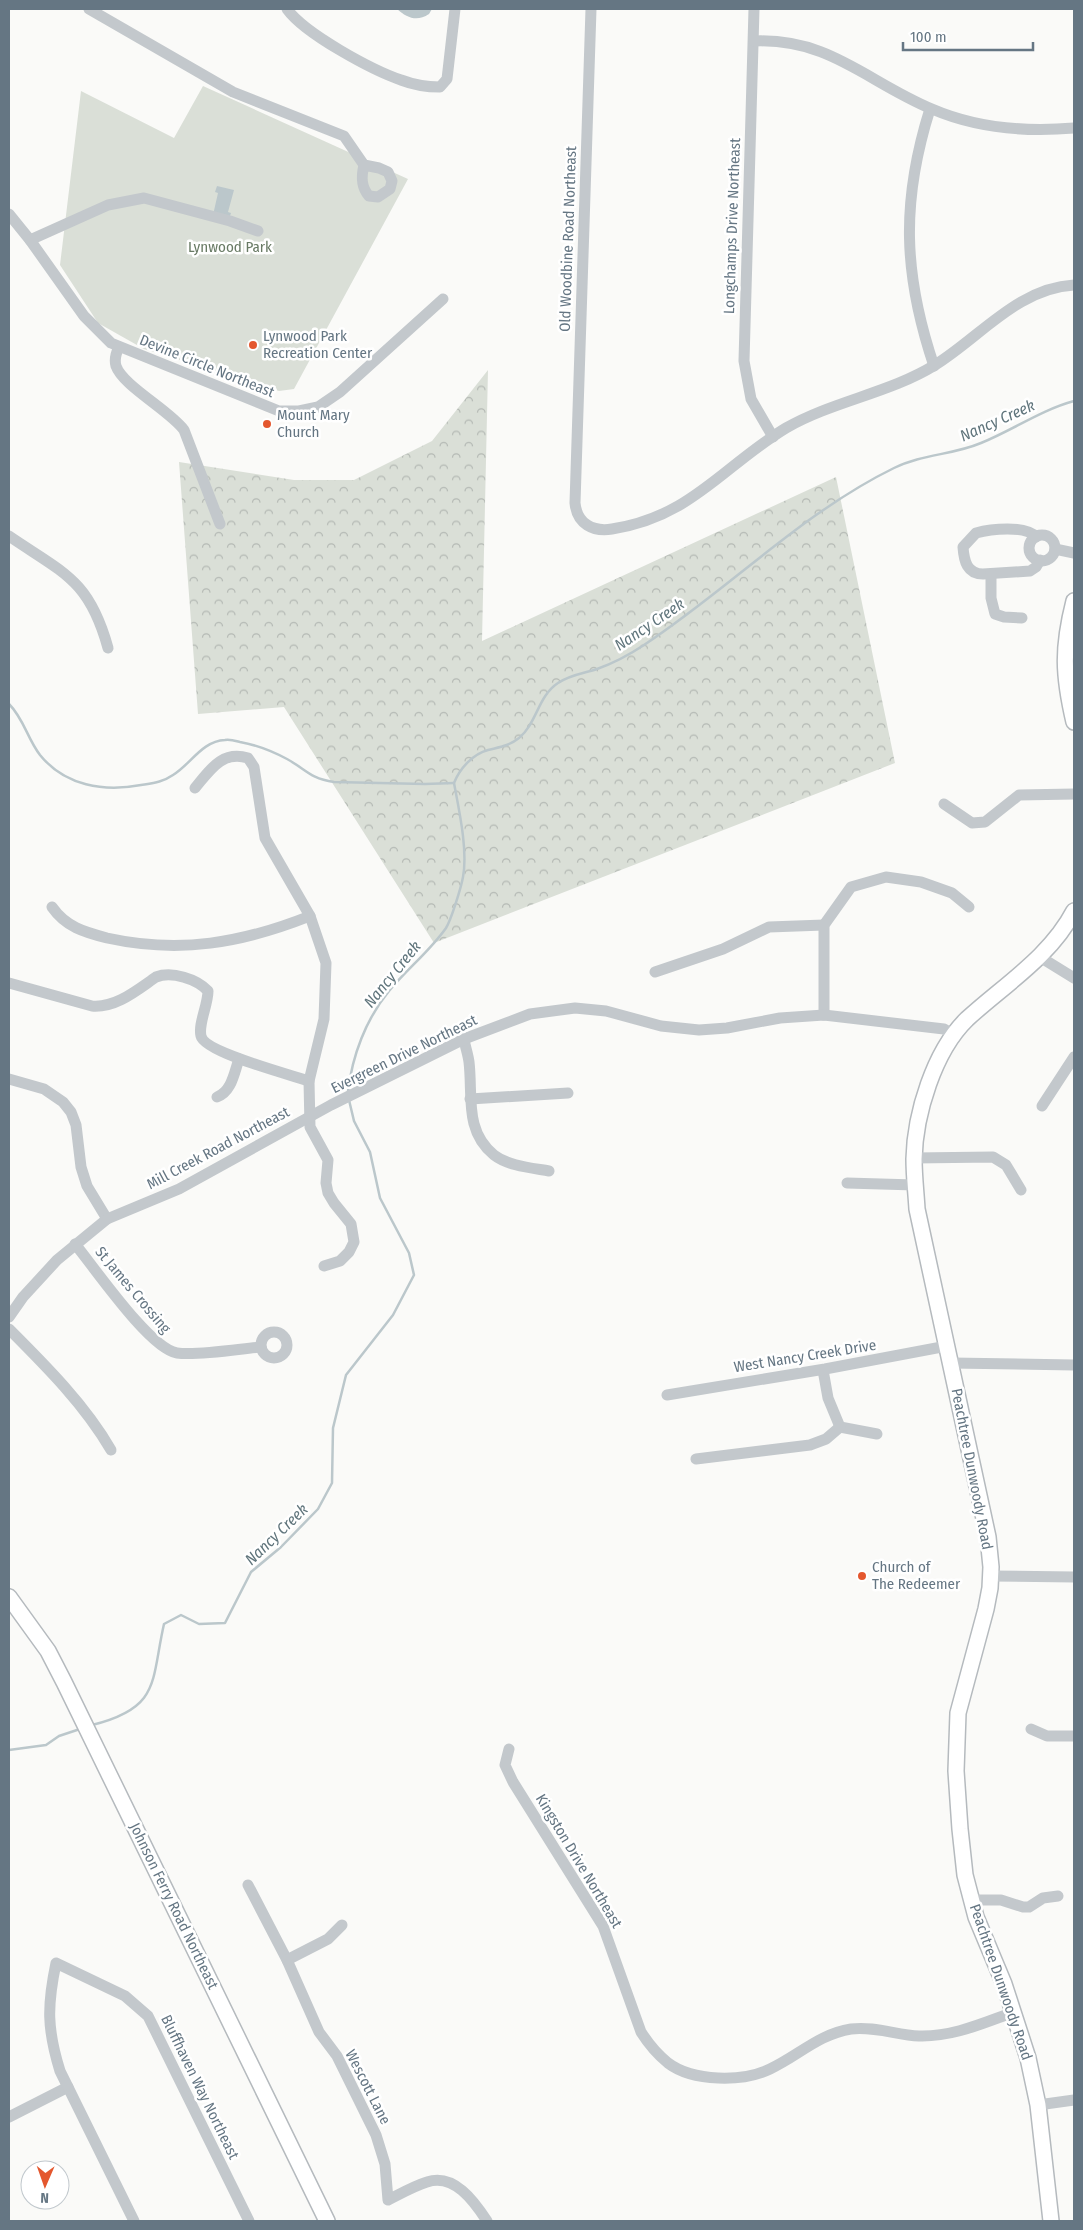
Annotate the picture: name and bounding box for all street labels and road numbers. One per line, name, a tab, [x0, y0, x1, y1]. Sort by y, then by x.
street label: Longchamps Drive Northeast	[720, 138, 744, 314]
street label: Old Woodbine Road Northeast	[556, 146, 580, 332]
street label: Devine Circle Northeast	[137, 331, 277, 401]
street label: Evergreen Drive Northeast	[328, 1011, 480, 1097]
street label: Mill Creek Road Northeast	[144, 1103, 292, 1193]
street label: St James Crossing	[91, 1243, 175, 1337]
street label: West Nancy Creek Drive	[733, 1336, 877, 1376]
street label: Peachtree Dunwoody Road	[948, 1387, 996, 1551]
street label: Kingston Drive Northeast	[532, 1791, 626, 1931]
street label: Johnson Ferry Road Northeast	[126, 1820, 222, 1992]
street label: Peachtree Dunwoody Road	[966, 1902, 1036, 2062]
street label: Bluffhaven Way Northeast	[157, 2012, 243, 2162]
street label: Wescott Lane	[341, 2047, 395, 2127]

